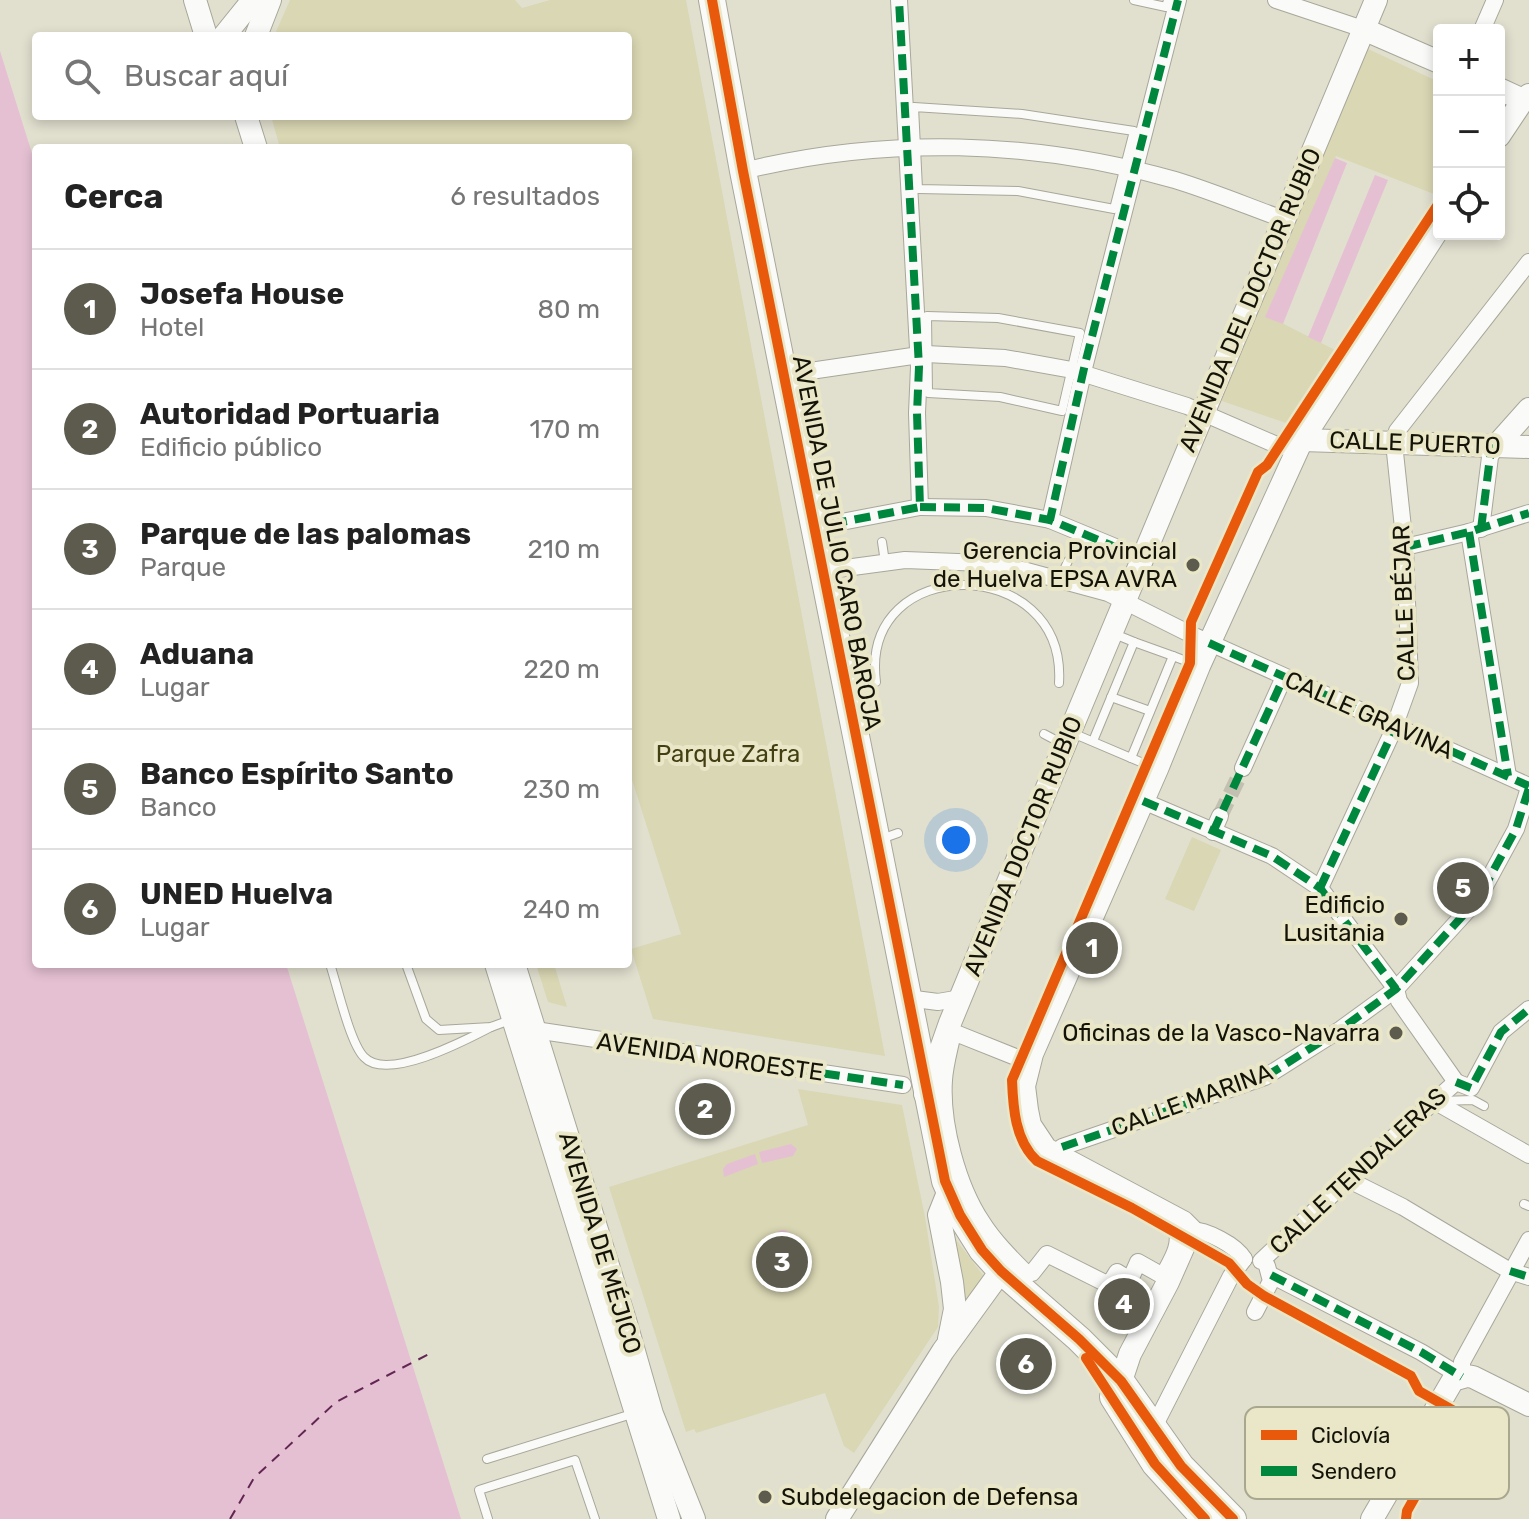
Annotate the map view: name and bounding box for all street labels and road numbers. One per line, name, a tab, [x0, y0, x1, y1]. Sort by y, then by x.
street label: AVENIDA DEL DOCTOR RUBIO	[1173, 144, 1327, 456]
street label: AVENIDA DE JULIO CARO BAROJA	[787, 353, 887, 733]
street label: CALLE PUERTO	[1329, 426, 1501, 460]
street label: CALLE BÉJAR	[1387, 524, 1421, 682]
street label: CALLE GRAVINA	[1280, 665, 1458, 765]
street label: AVENIDA DOCTOR RUBIO	[958, 712, 1088, 980]
street label: AVENIDA NOROESTE	[595, 1027, 825, 1087]
street label: CALLE MARINA	[1108, 1058, 1276, 1142]
street label: CALLE TENDALERAS	[1264, 1082, 1452, 1260]
street label: AVENIDA DE MÉJICO	[553, 1129, 647, 1357]

